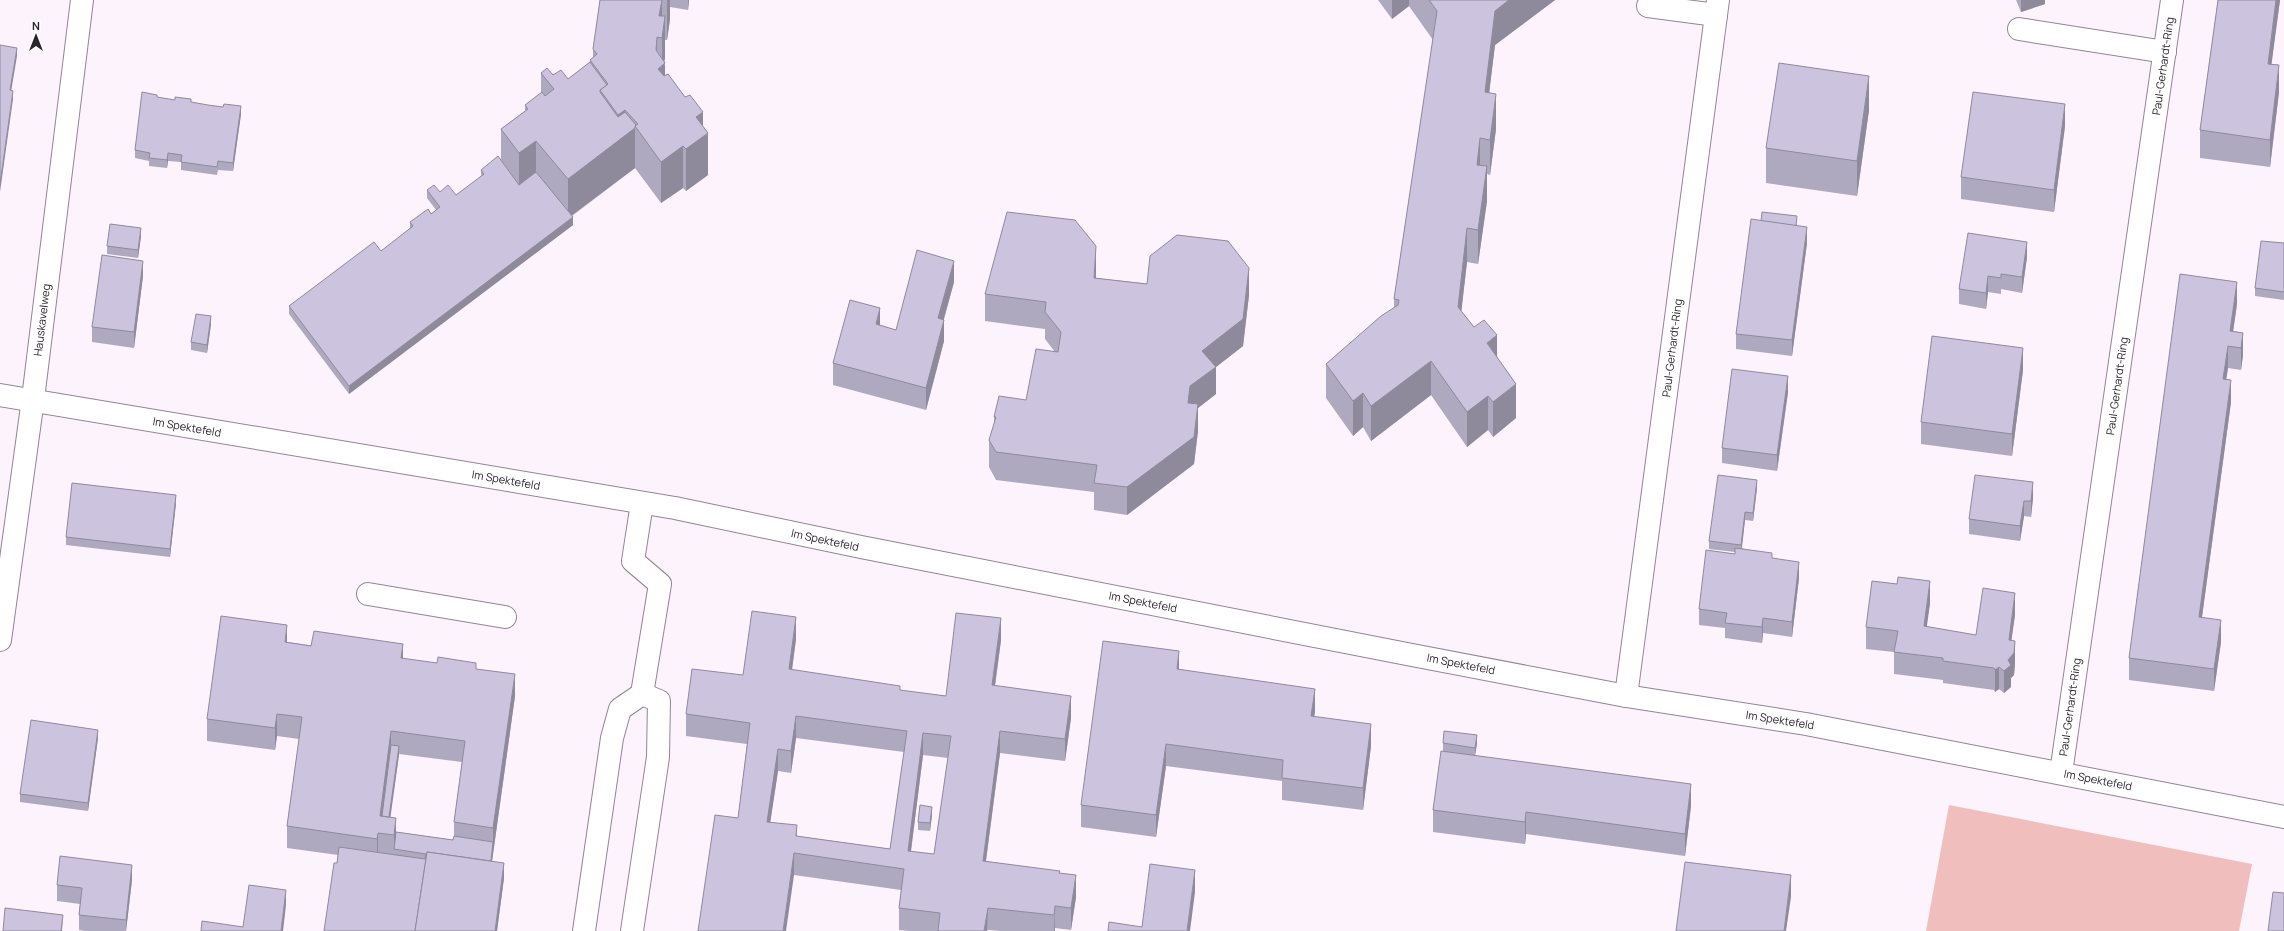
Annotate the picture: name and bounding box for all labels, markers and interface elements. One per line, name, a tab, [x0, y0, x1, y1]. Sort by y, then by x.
north arrow	[16, 16, 56, 56]
street label: Paul-Gerhardt-Ring	[2148, 16, 2177, 116]
text: N	[32, 18, 40, 33]
street label: Hauskavelweg	[30, 283, 53, 357]
street label: Paul-Gerhardt-Ring	[1658, 298, 1685, 398]
street label: Paul-Gerhardt-Ring	[2102, 336, 2131, 436]
street label: Im Spektefeld	[152, 413, 222, 440]
street label: Im Spektefeld	[471, 466, 541, 493]
street label: Im Spektefeld	[790, 525, 860, 554]
street label: Im Spektefeld	[1108, 588, 1178, 615]
street label: Im Spektefeld	[1426, 650, 1496, 677]
street label: Paul-Gerhardt-Ring	[2055, 657, 2084, 757]
street label: Im Spektefeld	[1745, 707, 1815, 732]
street label: Im Spektefeld	[2063, 766, 2133, 793]

